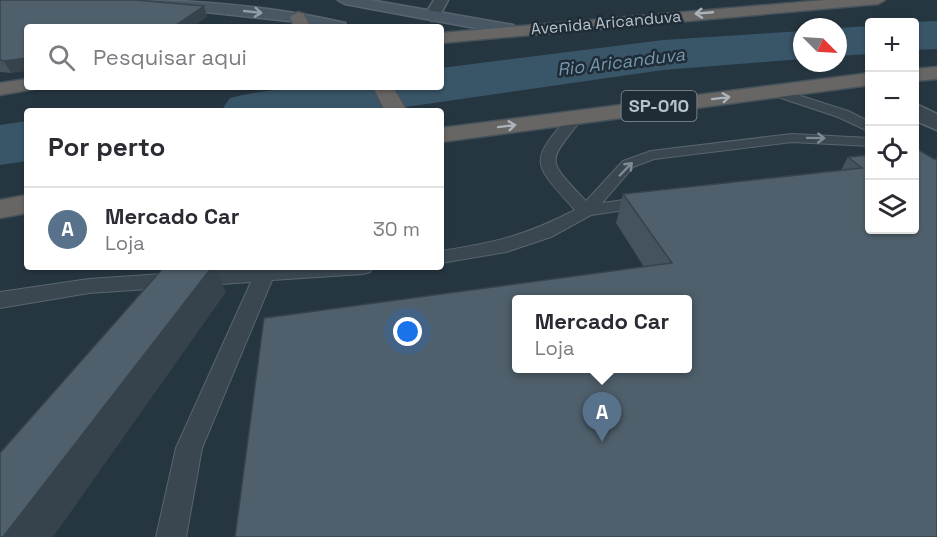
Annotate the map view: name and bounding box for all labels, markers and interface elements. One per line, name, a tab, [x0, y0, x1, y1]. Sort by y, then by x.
street label: Avenida Aricanduva	[530, 5, 682, 40]
one-way arrow	[243, 7, 263, 18]
one-way arrow	[695, 8, 715, 19]
north arrow	[793, 18, 847, 72]
map controls	[865, 18, 919, 234]
button: +	[865, 18, 919, 72]
search box	[24, 24, 444, 90]
icon: search	[45, 41, 78, 74]
water label: Rio Aricanduva	[556, 42, 687, 81]
text: Pesquisar aqui	[93, 43, 247, 71]
button: −	[865, 72, 919, 126]
road number: SP-010	[622, 91, 696, 121]
one-way arrow	[711, 92, 731, 103]
one-way arrow	[497, 120, 516, 131]
button: locate	[865, 126, 919, 180]
text: Por perto	[48, 130, 165, 164]
one-way arrow	[805, 132, 825, 144]
one-way arrow	[619, 161, 633, 176]
button: layers	[865, 180, 919, 234]
text: Mercado Car	[105, 202, 240, 230]
text: A	[61, 216, 74, 242]
text: 30 m	[373, 216, 420, 242]
text: Loja	[105, 230, 145, 256]
popup	[512, 295, 692, 373]
text: Mercado Car	[535, 307, 669, 335]
your location	[393, 317, 422, 346]
text: Loja	[535, 335, 574, 361]
pin: A	[582, 392, 622, 442]

